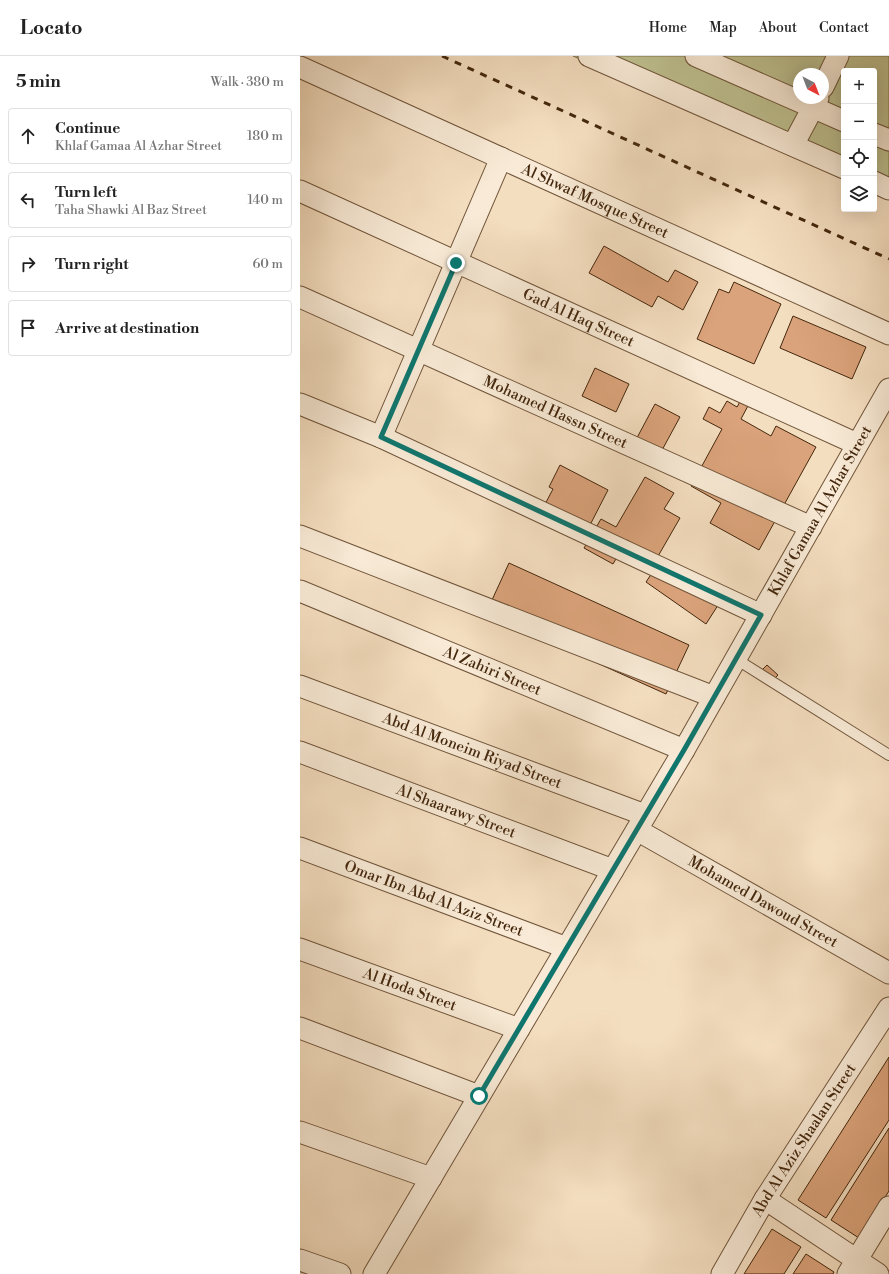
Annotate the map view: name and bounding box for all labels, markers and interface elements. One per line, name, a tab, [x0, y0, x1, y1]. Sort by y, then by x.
text: Locato	[20, 16, 82, 40]
text: Home	[649, 19, 687, 37]
text: Map	[709, 19, 737, 37]
text: About	[759, 19, 797, 37]
text: Contact	[819, 19, 869, 37]
north arrow	[793, 68, 829, 104]
map controls	[841, 68, 877, 212]
button: +	[841, 68, 877, 104]
text: 5 min	[16, 71, 61, 93]
text: Walk · 380 m	[210, 74, 284, 90]
button: −	[841, 104, 877, 140]
text: Continue	[55, 119, 120, 138]
icon: ahead	[17, 125, 39, 147]
text: 180 m	[247, 128, 283, 144]
text: Khlaf Gamaa Al Azhar Street	[55, 138, 222, 154]
button: locate	[841, 140, 877, 176]
street label: Al Shwaf Mosque Street	[517, 159, 672, 243]
button: layers	[841, 176, 877, 212]
text: Turn left	[55, 183, 117, 202]
icon: left	[17, 189, 39, 211]
text: 140 m	[247, 192, 283, 208]
text: Taha Shawki Al Baz Street	[55, 202, 207, 218]
icon: right	[17, 253, 39, 275]
route end	[447, 254, 465, 272]
text: Turn right	[55, 255, 129, 274]
text: 60 m	[252, 256, 283, 272]
street label: Gad Al Haq Street	[520, 284, 638, 352]
icon: arrive	[17, 317, 39, 339]
text: Arrive at destination	[55, 319, 199, 338]
street label: Mohamed Hassn Street	[480, 372, 631, 453]
street label: Khlaf Gamaa Al Azhar Street	[764, 422, 877, 599]
street label: Al Zahiri Street	[439, 642, 545, 700]
street label: Abd Al Moneim Riyad Street	[379, 708, 565, 793]
street label: Al Shaarawy Street	[393, 780, 519, 843]
street label: Mohamed Dawoud Street	[685, 852, 842, 952]
street label: Omar Ibn Abd Al Aziz Street	[341, 856, 527, 941]
street label: Al Hoda Street	[359, 963, 460, 1016]
street label: Abd Al Aziz Shaalan Street	[747, 1060, 861, 1221]
route start	[470, 1087, 488, 1105]

